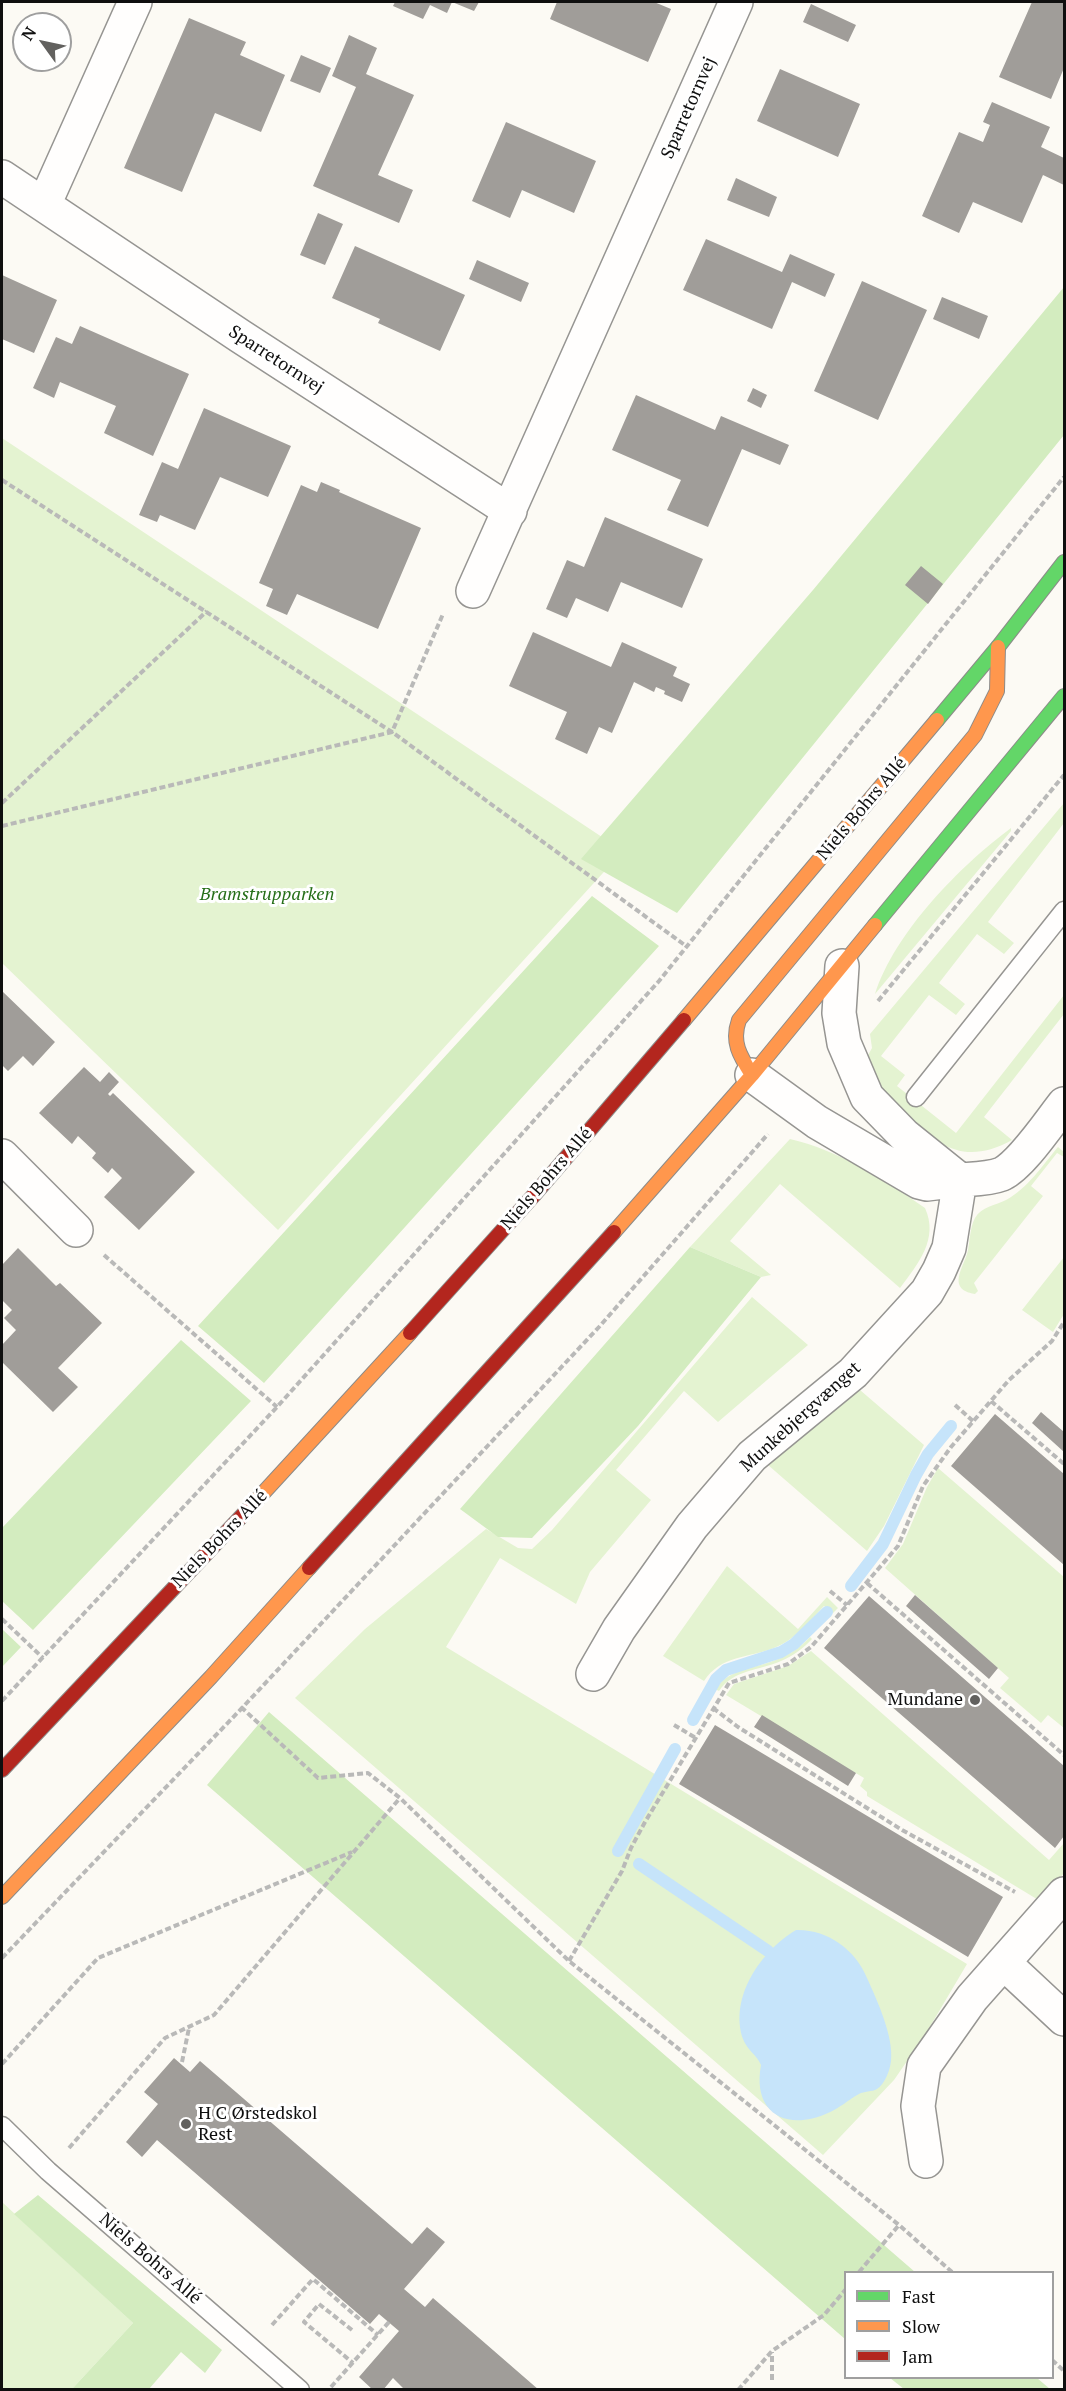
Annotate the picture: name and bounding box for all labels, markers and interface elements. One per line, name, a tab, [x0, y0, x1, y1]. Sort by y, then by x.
north arrow	[12, 12, 72, 72]
text: N	[16, 22, 41, 44]
street label: Sparretornvej	[657, 54, 721, 162]
street label: Sparretornvej	[224, 321, 328, 399]
street label: Niels Bohrs Allé	[813, 753, 911, 865]
park label: Bramstrupparken	[200, 884, 334, 906]
street label: Niels Bohrs Allé	[497, 1124, 597, 1234]
street label: Munkebjergvænget	[736, 1357, 866, 1477]
street label: Niels Bohrs Allé	[168, 1485, 272, 1593]
place label: Mundane	[888, 1689, 963, 1711]
marker: Mundane	[968, 1693, 982, 1707]
place label: H C Ørstedskol Rest	[198, 2103, 317, 2146]
marker: H C Ørstedskol Rest	[179, 2117, 193, 2131]
street label: Niels Bohrs Allé	[95, 2209, 205, 2309]
legend	[844, 2271, 1054, 2379]
text: Fast	[902, 2284, 935, 2308]
text: Slow	[902, 2314, 940, 2338]
text: Jam	[902, 2344, 933, 2368]

